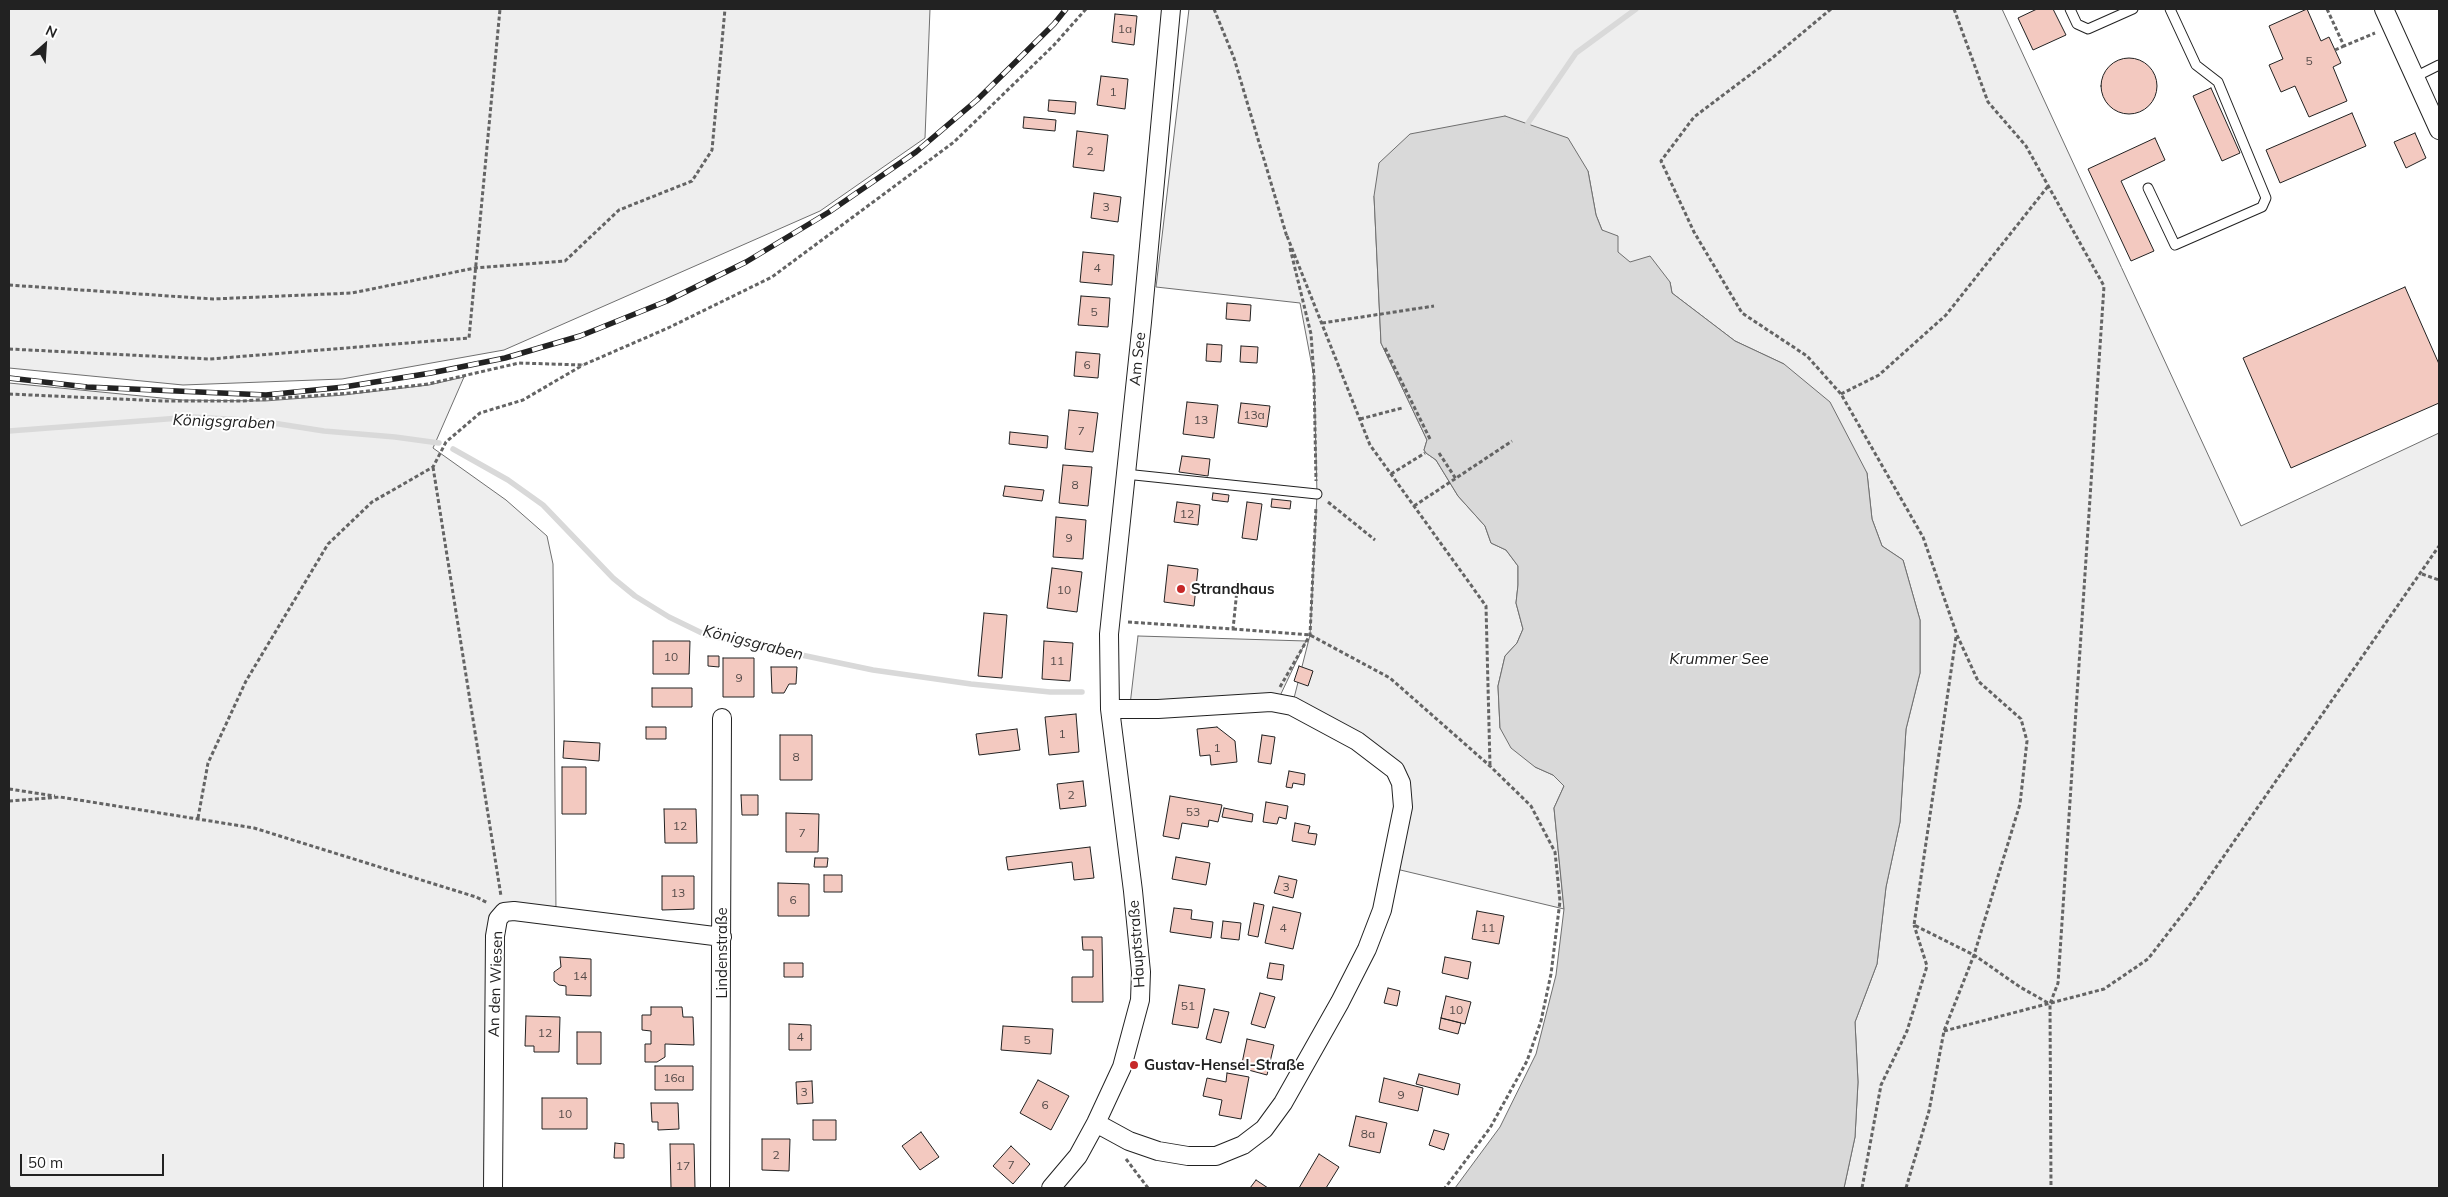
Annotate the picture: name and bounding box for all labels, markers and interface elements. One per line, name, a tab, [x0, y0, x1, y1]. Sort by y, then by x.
north arrow	[20, 20, 70, 70]
text: N	[43, 21, 60, 42]
house number: 1a	[1118, 22, 1132, 36]
house number: 5	[2305, 54, 2313, 68]
house number: 1	[1109, 85, 1117, 99]
house number: 2	[1086, 144, 1094, 158]
house number: 3	[1102, 200, 1110, 214]
house number: 4	[1093, 261, 1101, 275]
house number: 5	[1090, 305, 1098, 319]
street label: Am See	[1126, 331, 1150, 387]
house number: 6	[1083, 358, 1091, 372]
house number: 13a	[1243, 408, 1265, 422]
water label: Königsgraben	[172, 411, 276, 433]
house number: 13	[1194, 413, 1208, 427]
house number: 7	[1077, 424, 1085, 438]
house number: 8	[1071, 478, 1079, 492]
house number: 12	[1180, 507, 1194, 521]
house number: 9	[1065, 531, 1073, 545]
place label: Strandhaus	[1191, 580, 1275, 598]
house number: 10	[1057, 583, 1071, 597]
marker: Strandhaus	[1175, 583, 1187, 595]
water label: Königsgraben	[701, 621, 805, 665]
water label: Krummer See	[1669, 649, 1769, 669]
house number: 10	[664, 650, 678, 664]
house number: 11	[1050, 654, 1064, 668]
house number: 9	[735, 671, 743, 685]
house number: 1	[1058, 727, 1066, 741]
house number: 1	[1213, 741, 1221, 755]
house number: 8	[792, 750, 800, 764]
house number: 2	[1067, 788, 1075, 802]
house number: 53	[1186, 805, 1200, 819]
house number: 12	[673, 819, 687, 833]
house number: 7	[798, 826, 806, 840]
house number: 3	[1282, 880, 1290, 894]
house number: 13	[671, 886, 685, 900]
house number: 6	[789, 893, 797, 907]
street label: Hauptstraße	[1125, 899, 1149, 989]
street label: Lindenstraße	[713, 907, 731, 999]
house number: 4	[1279, 921, 1287, 935]
house number: 11	[1481, 921, 1495, 935]
street label: An den Wiesen	[485, 931, 507, 1037]
house number: 14	[573, 969, 587, 983]
house number: 51	[1181, 999, 1195, 1013]
house number: 10	[1449, 1003, 1463, 1017]
house number: 12	[538, 1026, 552, 1040]
house number: 4	[796, 1030, 804, 1044]
house number: 5	[1023, 1033, 1031, 1047]
place label: Gustav-Hensel-Straße	[1144, 1056, 1304, 1074]
marker: Gustav-Hensel-Straße	[1128, 1059, 1140, 1071]
house number: 16a	[663, 1071, 685, 1085]
house number: 3	[800, 1085, 808, 1099]
house number: 9	[1397, 1088, 1405, 1102]
house number: 6	[1041, 1098, 1049, 1112]
house number: 10	[558, 1107, 572, 1121]
house number: 8a	[1361, 1127, 1375, 1141]
scale bar	[22, 1144, 166, 1176]
house number: 2	[772, 1148, 780, 1162]
text: 50 m	[28, 1153, 63, 1172]
house number: 7	[1007, 1158, 1015, 1172]
house number: 17	[676, 1159, 690, 1173]

